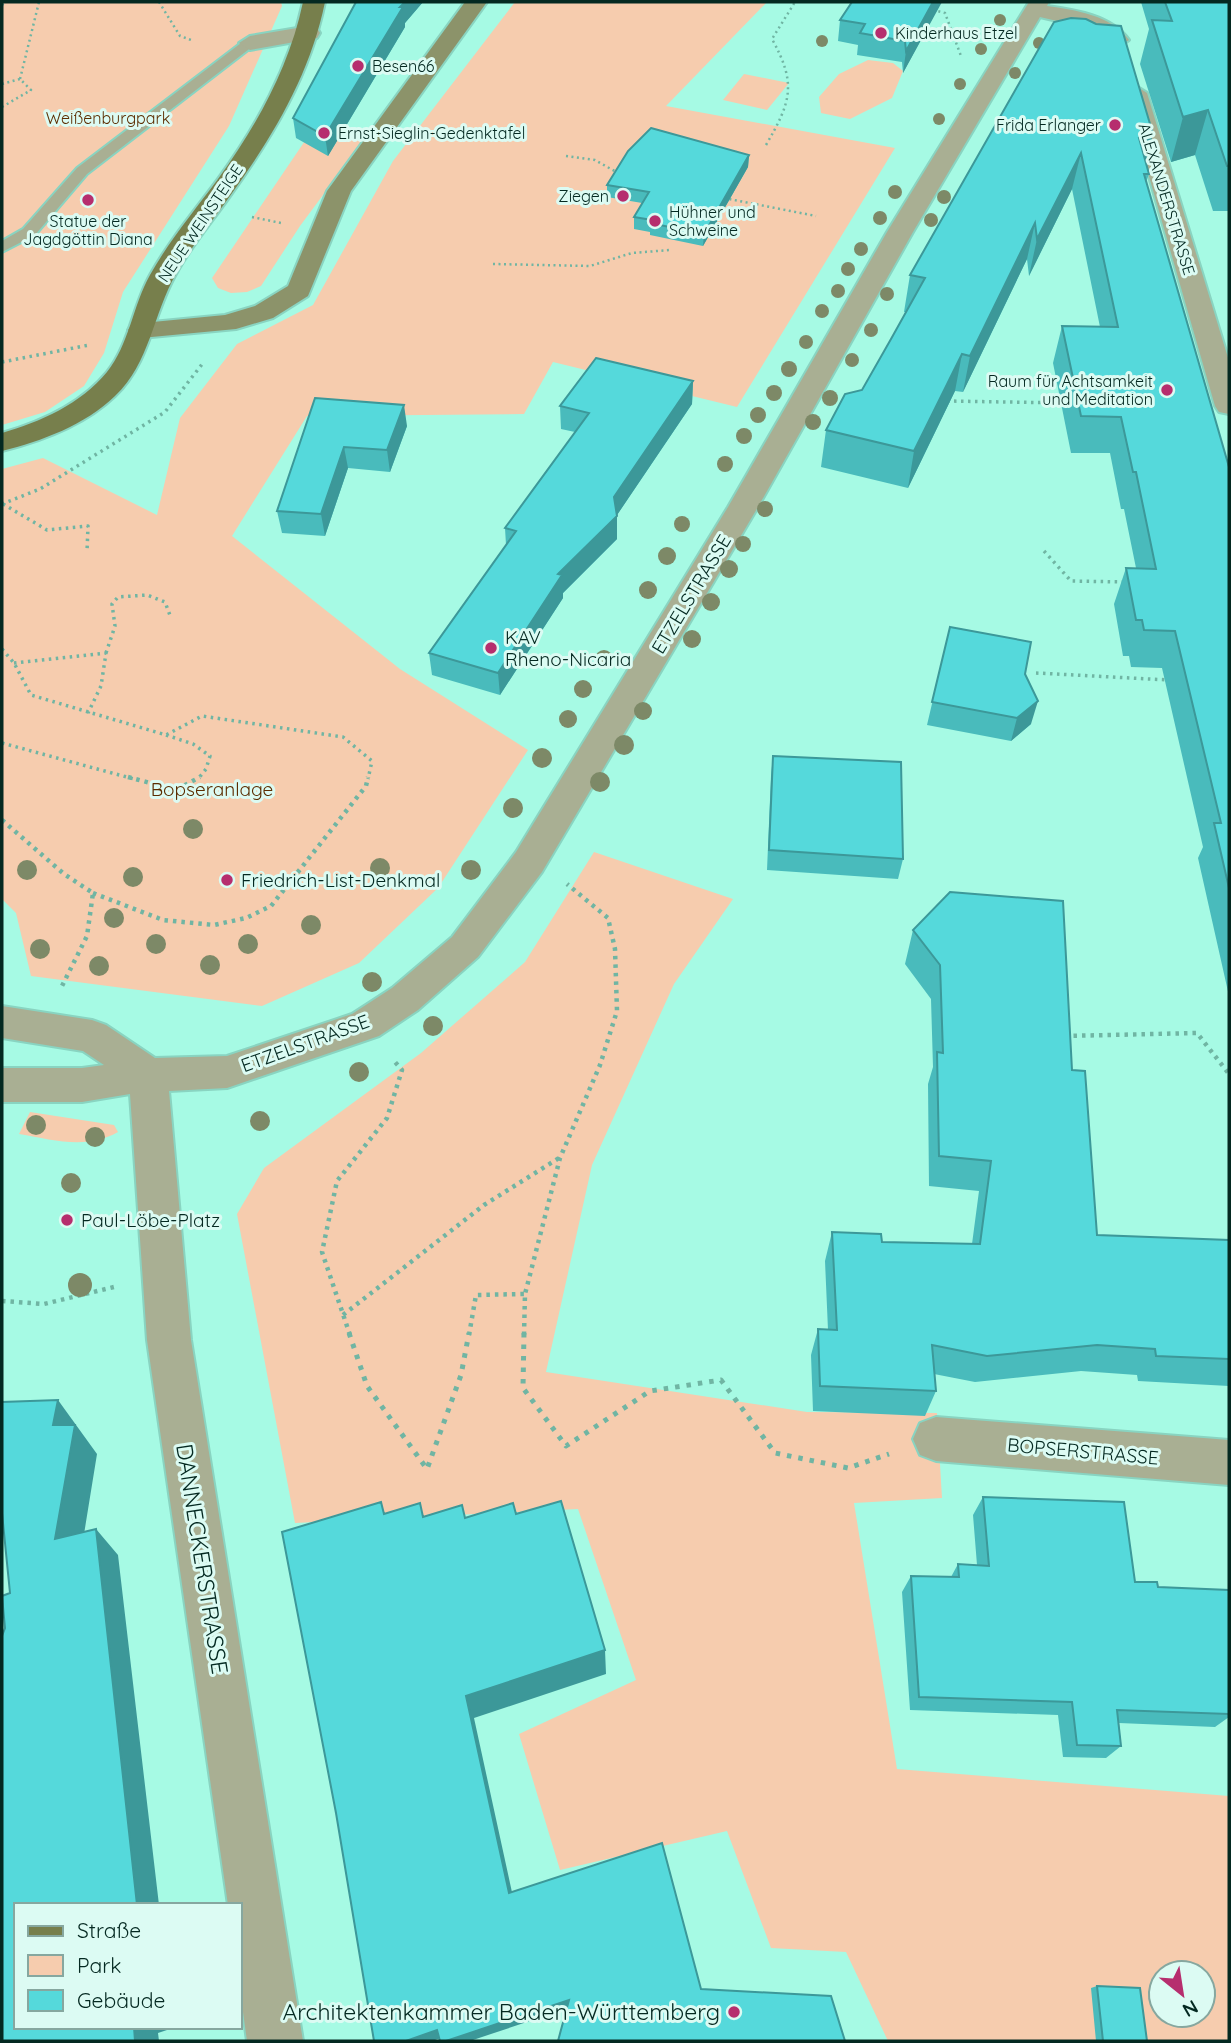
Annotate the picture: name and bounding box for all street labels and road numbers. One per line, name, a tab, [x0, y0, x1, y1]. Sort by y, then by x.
street label: ALEXANDERSTRASSE	[1134, 121, 1200, 277]
street label: NEUE WEINSTEIGE	[153, 160, 247, 286]
street label: ETZELSTRASSE	[646, 530, 736, 658]
street label: ETZELSTRASSE	[238, 1009, 372, 1077]
street label: BOPSERSTRASSE	[1006, 1432, 1160, 1470]
street label: DANNECKERSTRASSE	[170, 1442, 235, 1676]

